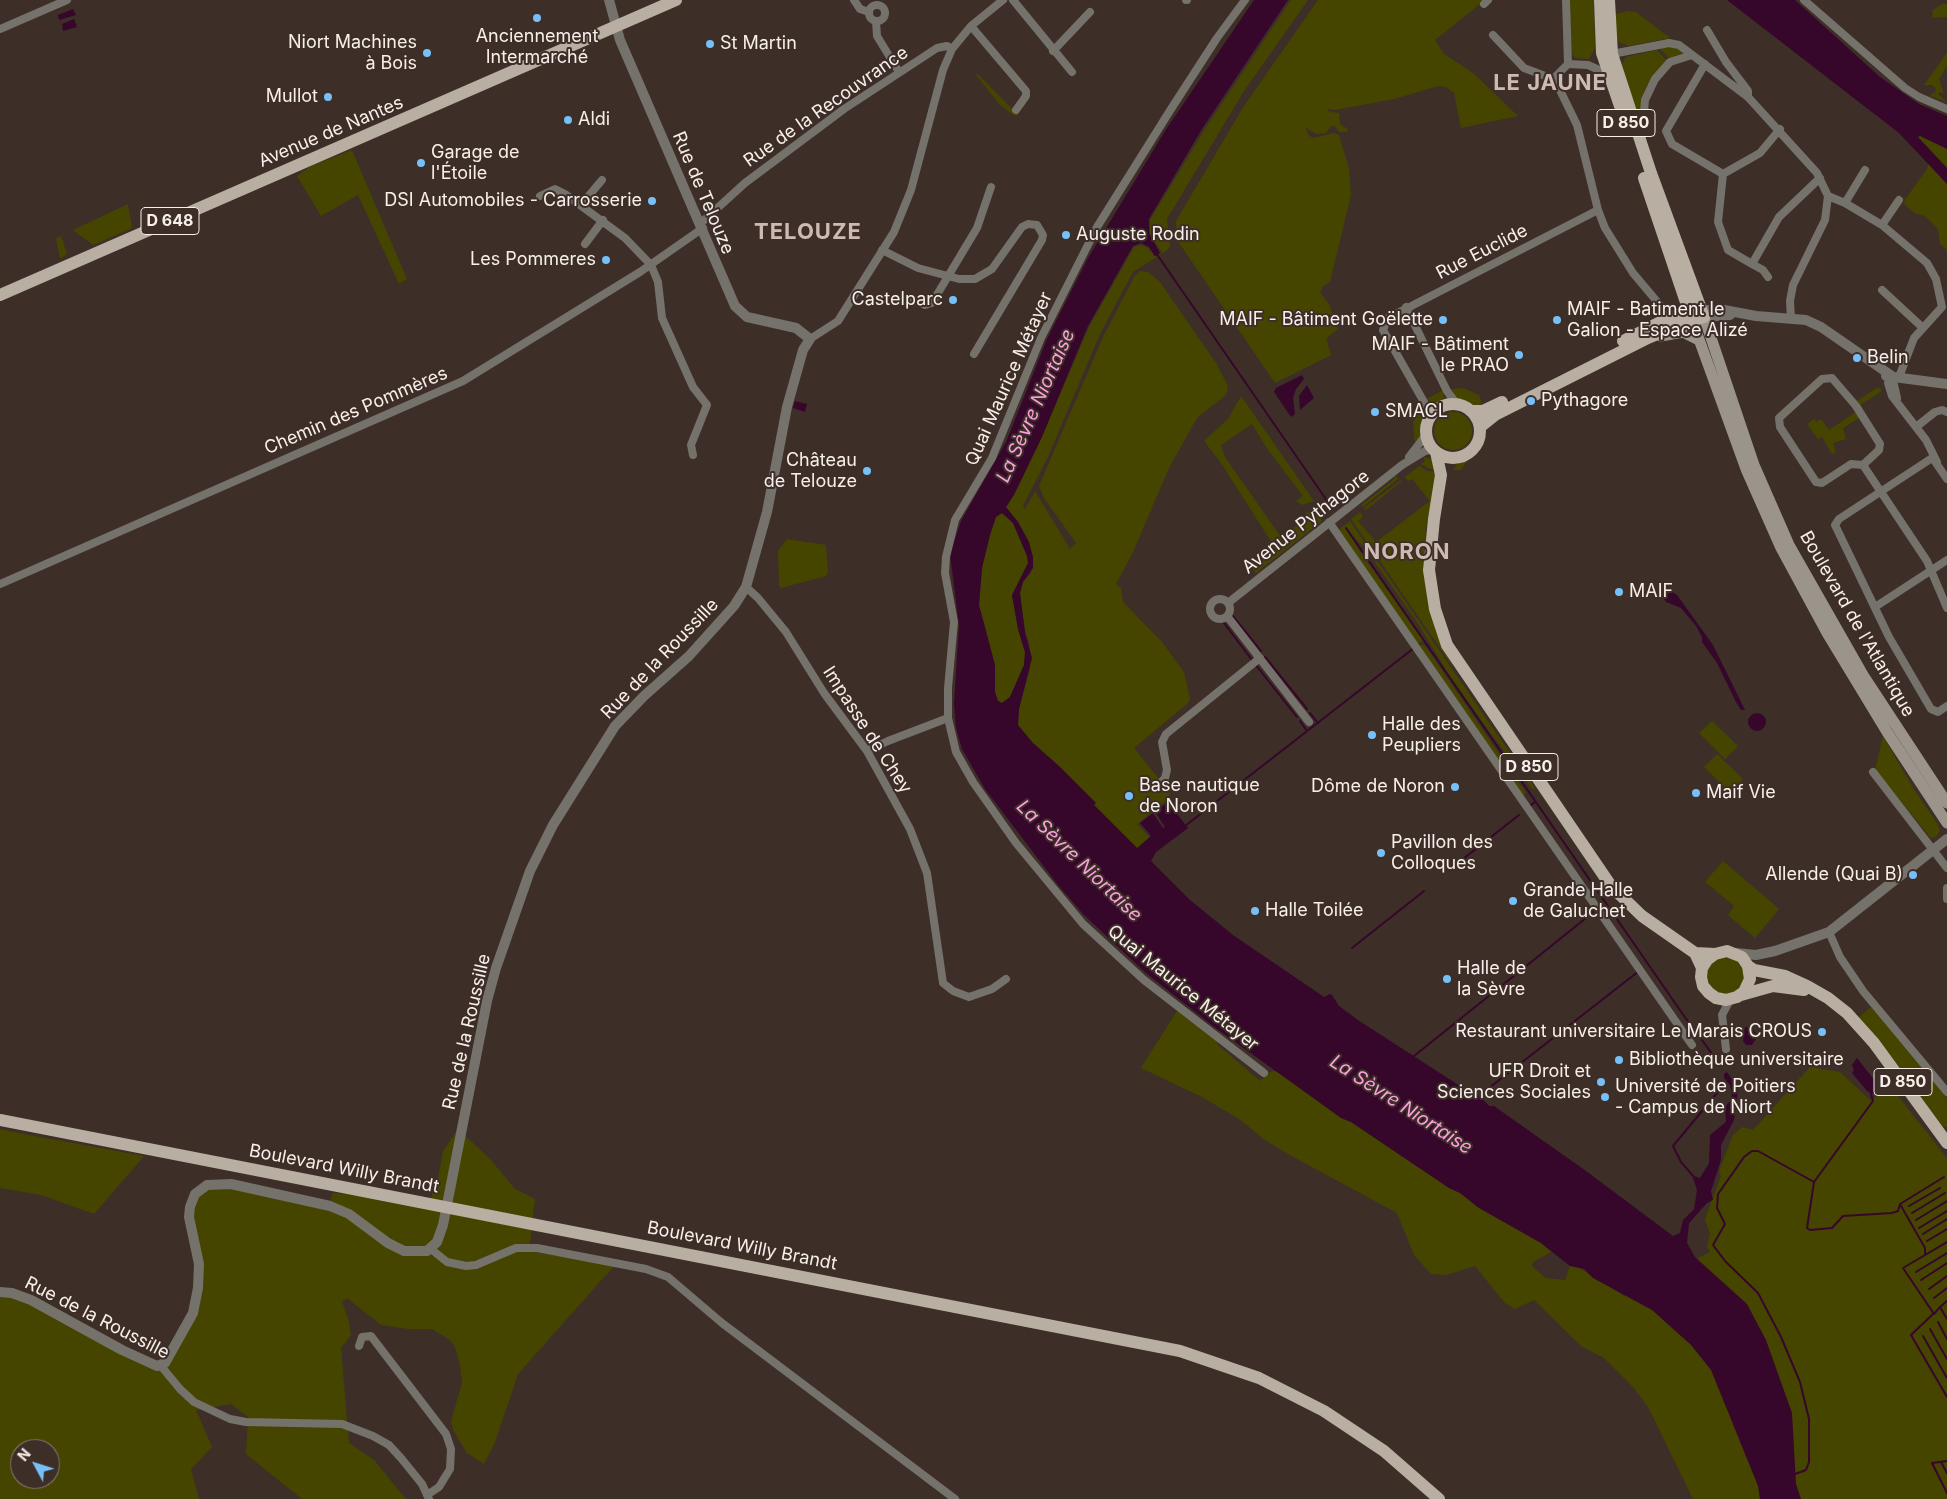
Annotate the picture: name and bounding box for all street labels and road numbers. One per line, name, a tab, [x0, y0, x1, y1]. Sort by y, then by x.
street label: Rue de la Recouvrance	[740, 42, 912, 172]
street label: Avenue de Nantes	[255, 92, 407, 172]
road number: D 850	[1597, 110, 1655, 136]
street label: Rue de Telouze	[667, 128, 739, 258]
road number: D 648	[141, 208, 199, 235]
street label: Rue Euclide	[1433, 220, 1531, 284]
street label: Quai Maurice Métayer	[961, 289, 1057, 469]
street label: Chemin des Pommères	[261, 363, 451, 459]
street label: Avenue Pythagore	[1238, 466, 1374, 578]
street label: Boulevard de l'Atlantique	[1795, 527, 1919, 721]
street label: Rue de la Roussille	[597, 594, 723, 724]
street label: Impasse de Chey	[818, 662, 916, 798]
road number: D 850	[1500, 754, 1558, 780]
street label: Quai Maurice Métayer	[1103, 921, 1263, 1055]
street label: Rue de la Roussille	[439, 952, 495, 1112]
road number: D 850	[1874, 1068, 1932, 1096]
street label: Boulevard Willy Brandt	[247, 1140, 441, 1198]
street label: Boulevard Willy Brandt	[645, 1217, 839, 1275]
street label: Rue de la Roussille	[21, 1272, 173, 1364]

